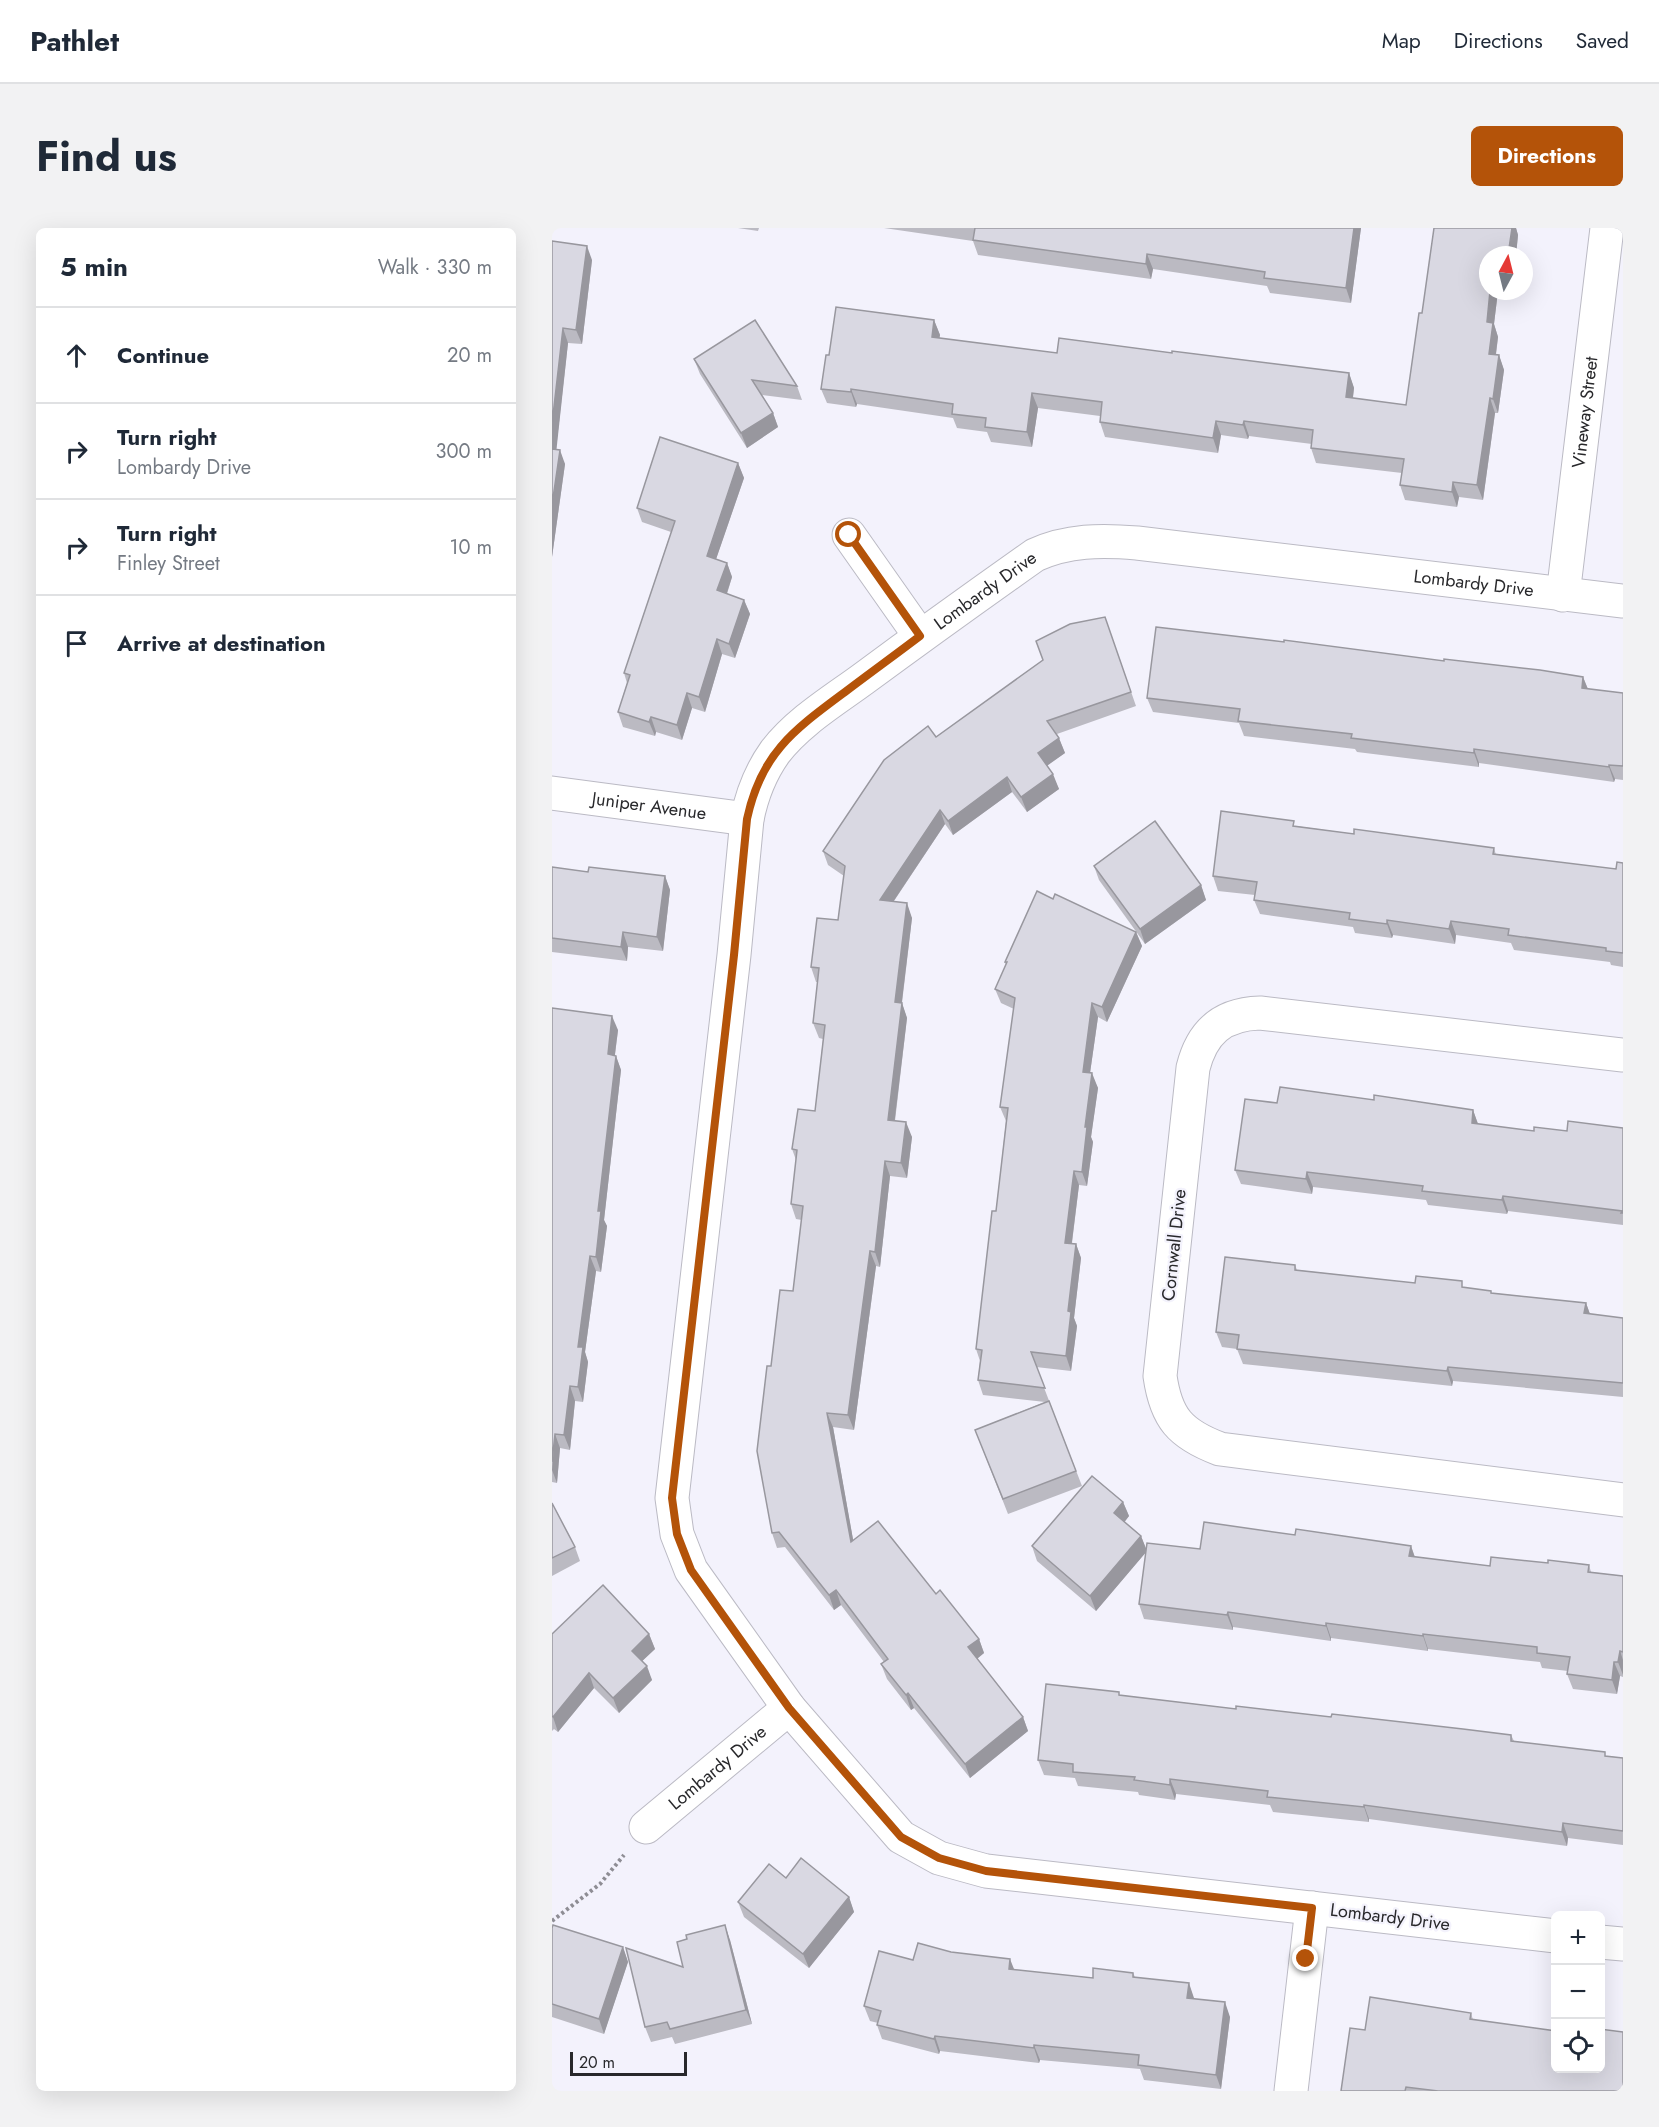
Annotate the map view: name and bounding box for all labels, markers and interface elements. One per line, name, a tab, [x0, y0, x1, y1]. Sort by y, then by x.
text: Pathlet	[30, 21, 119, 62]
text: Map	[1382, 26, 1421, 56]
text: Directions	[1454, 26, 1543, 56]
text: Saved	[1576, 26, 1629, 56]
text: Find us	[36, 126, 177, 187]
button: Directions	[1471, 126, 1623, 186]
north arrow	[1479, 246, 1533, 300]
text: 5 min	[60, 248, 128, 286]
text: Walk · 330 m	[378, 253, 492, 282]
icon: ahead	[60, 339, 93, 372]
text: Continue	[117, 339, 209, 371]
text: 20 m	[447, 341, 492, 370]
street label: Vineway Street	[1565, 354, 1605, 470]
text: Turn right	[117, 421, 217, 453]
icon: right	[60, 435, 93, 468]
text: 300 m	[435, 437, 492, 466]
text: Lombardy Drive	[117, 453, 251, 482]
text: Turn right	[117, 517, 217, 549]
route start	[835, 521, 861, 547]
icon: right	[60, 531, 93, 564]
text: 10 m	[449, 533, 492, 562]
street label: Lombardy Drive	[929, 545, 1042, 636]
text: Finley Street	[117, 549, 220, 578]
street label: Lombardy Drive	[1412, 563, 1535, 603]
icon: arrive	[60, 627, 93, 660]
text: Arrive at destination	[117, 627, 326, 659]
street label: Juniper Avenue	[588, 785, 708, 826]
street label: Cornwall Drive	[1155, 1188, 1193, 1302]
street label: Lombardy Drive	[663, 1719, 772, 1816]
street label: Lombardy Drive	[1329, 1897, 1451, 1937]
map controls	[1551, 1911, 1605, 2073]
button: +	[1551, 1911, 1605, 1965]
route end	[1292, 1945, 1318, 1971]
button: −	[1551, 1965, 1605, 2019]
button: locate	[1551, 2019, 1605, 2073]
scale bar	[570, 2049, 687, 2076]
text: 20 m	[579, 2051, 615, 2074]

